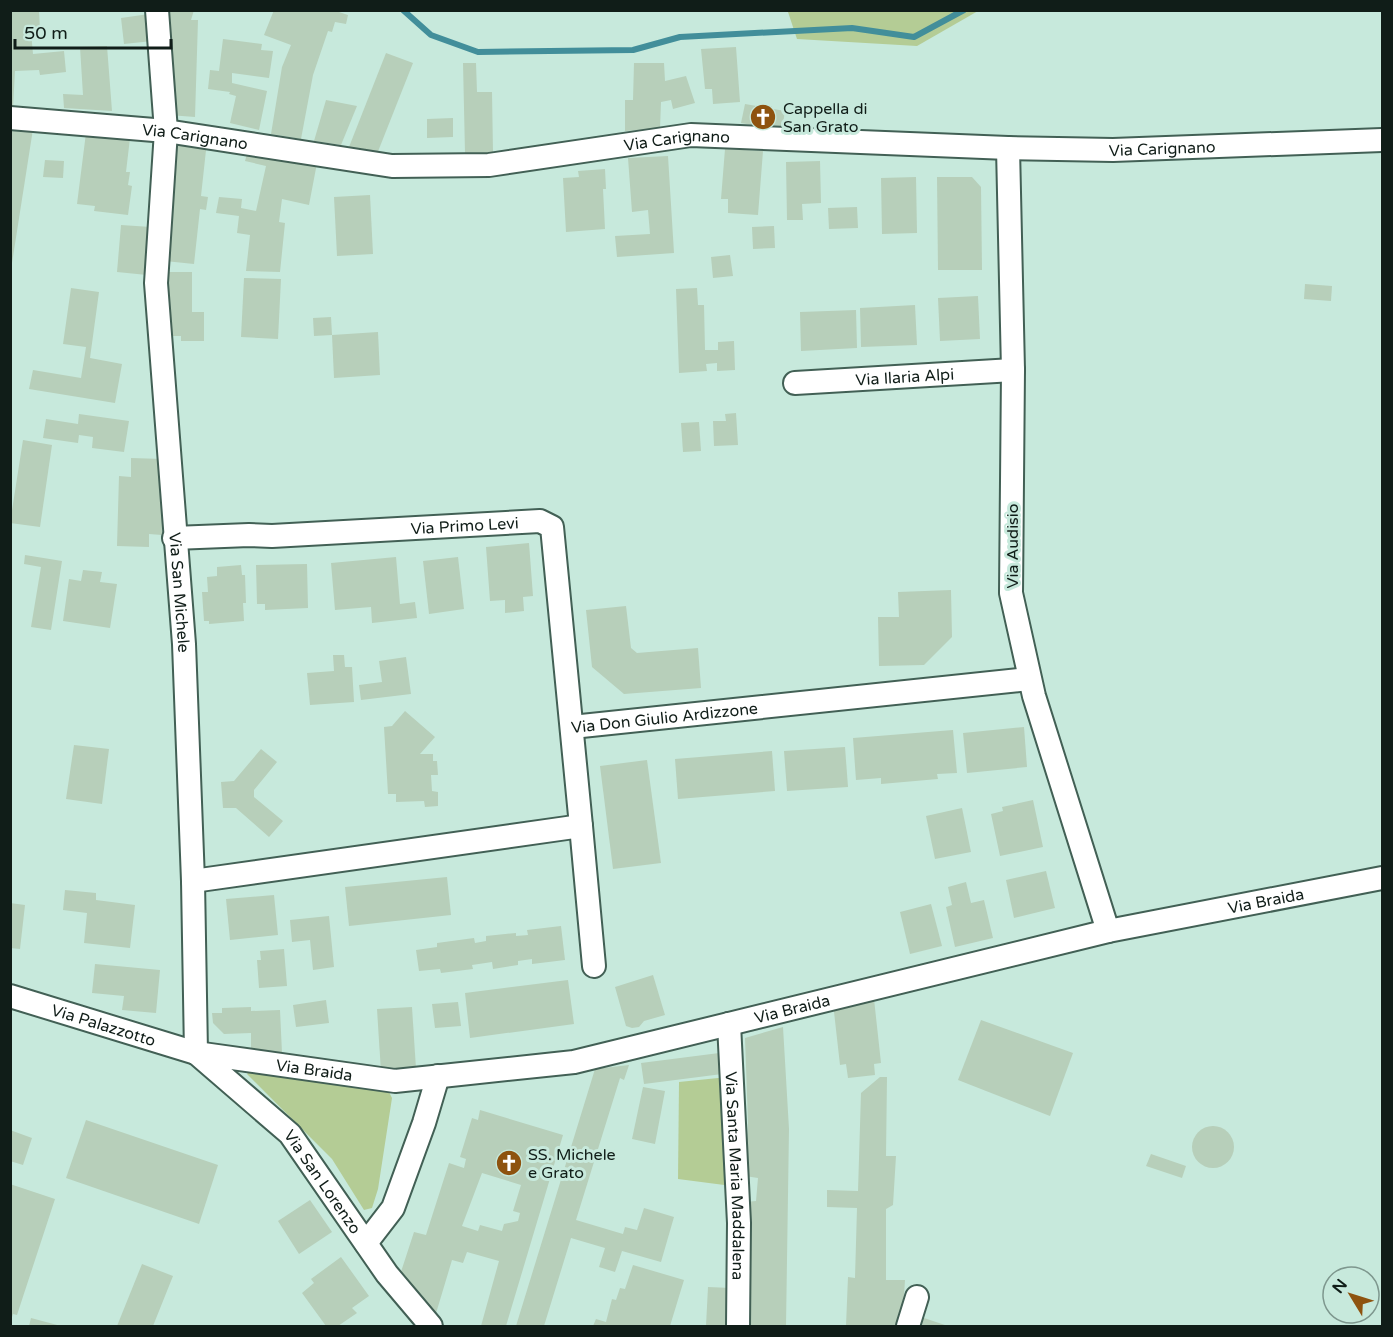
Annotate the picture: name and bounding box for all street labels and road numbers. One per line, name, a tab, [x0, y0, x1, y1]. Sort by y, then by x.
street label: Via Carignano	[141, 120, 249, 155]
street label: Via Carignano	[623, 126, 730, 156]
street label: Via Carignano	[1109, 137, 1216, 161]
street label: Via Ilaria Alpi	[855, 365, 955, 390]
street label: Via Audisio	[1003, 503, 1023, 589]
street label: Via Primo Levi	[410, 513, 519, 539]
street label: Via San Michele	[164, 532, 193, 653]
street label: Via Don Giulio Ardizzone	[570, 699, 759, 738]
street label: Via Braida	[1226, 884, 1306, 919]
street label: Via Braida	[752, 991, 832, 1028]
street label: Via Palazzotto	[49, 1000, 158, 1051]
street label: Via Braida	[274, 1055, 354, 1086]
street label: Via Santa Maria Maddalena	[720, 1071, 748, 1280]
street label: Via San Lorenzo	[279, 1126, 365, 1238]

